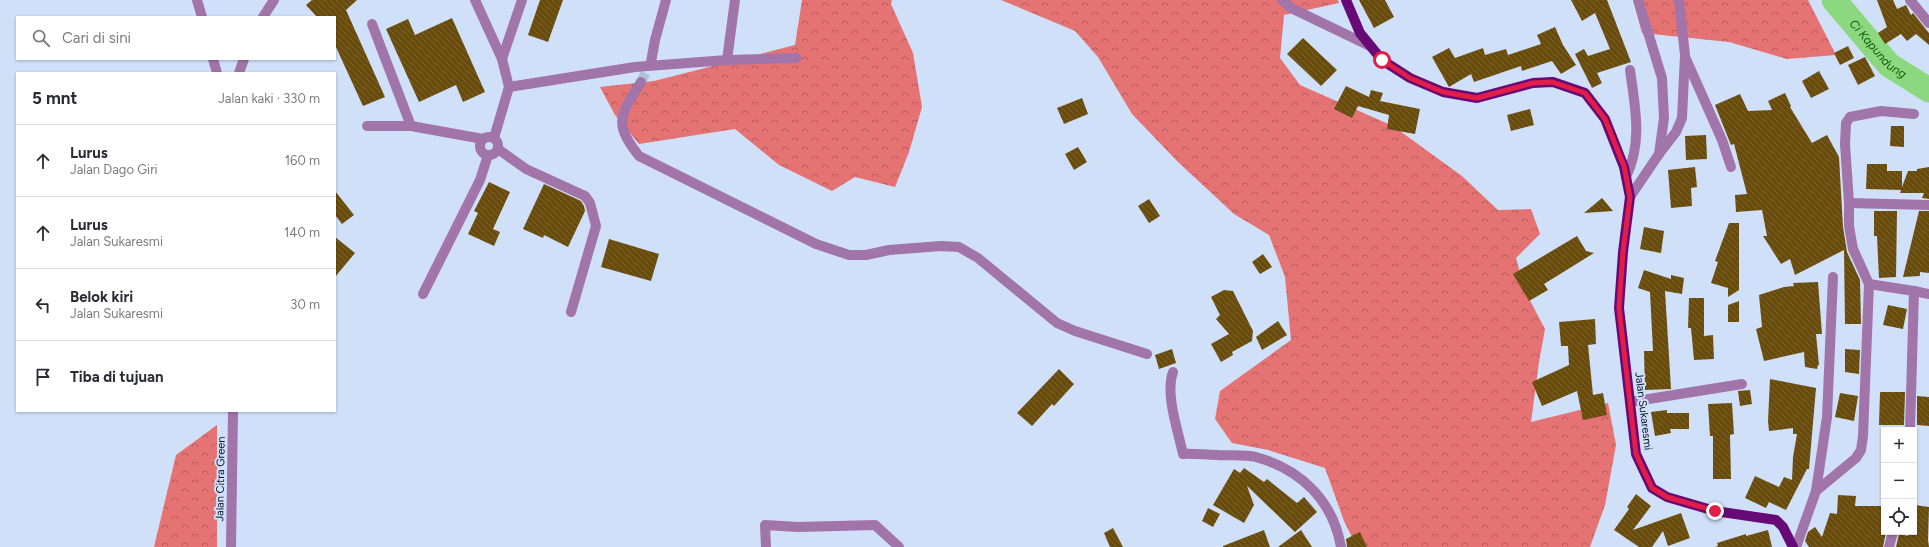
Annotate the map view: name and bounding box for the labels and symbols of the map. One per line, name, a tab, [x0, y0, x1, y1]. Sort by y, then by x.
water label: Ci Kapundung	[1847, 17, 1909, 81]
route start	[1373, 51, 1391, 69]
street label: Jalan Sukaresmi	[1632, 371, 1655, 451]
street label: Jalan Citra Green	[213, 436, 228, 522]
route end	[1706, 502, 1724, 520]

